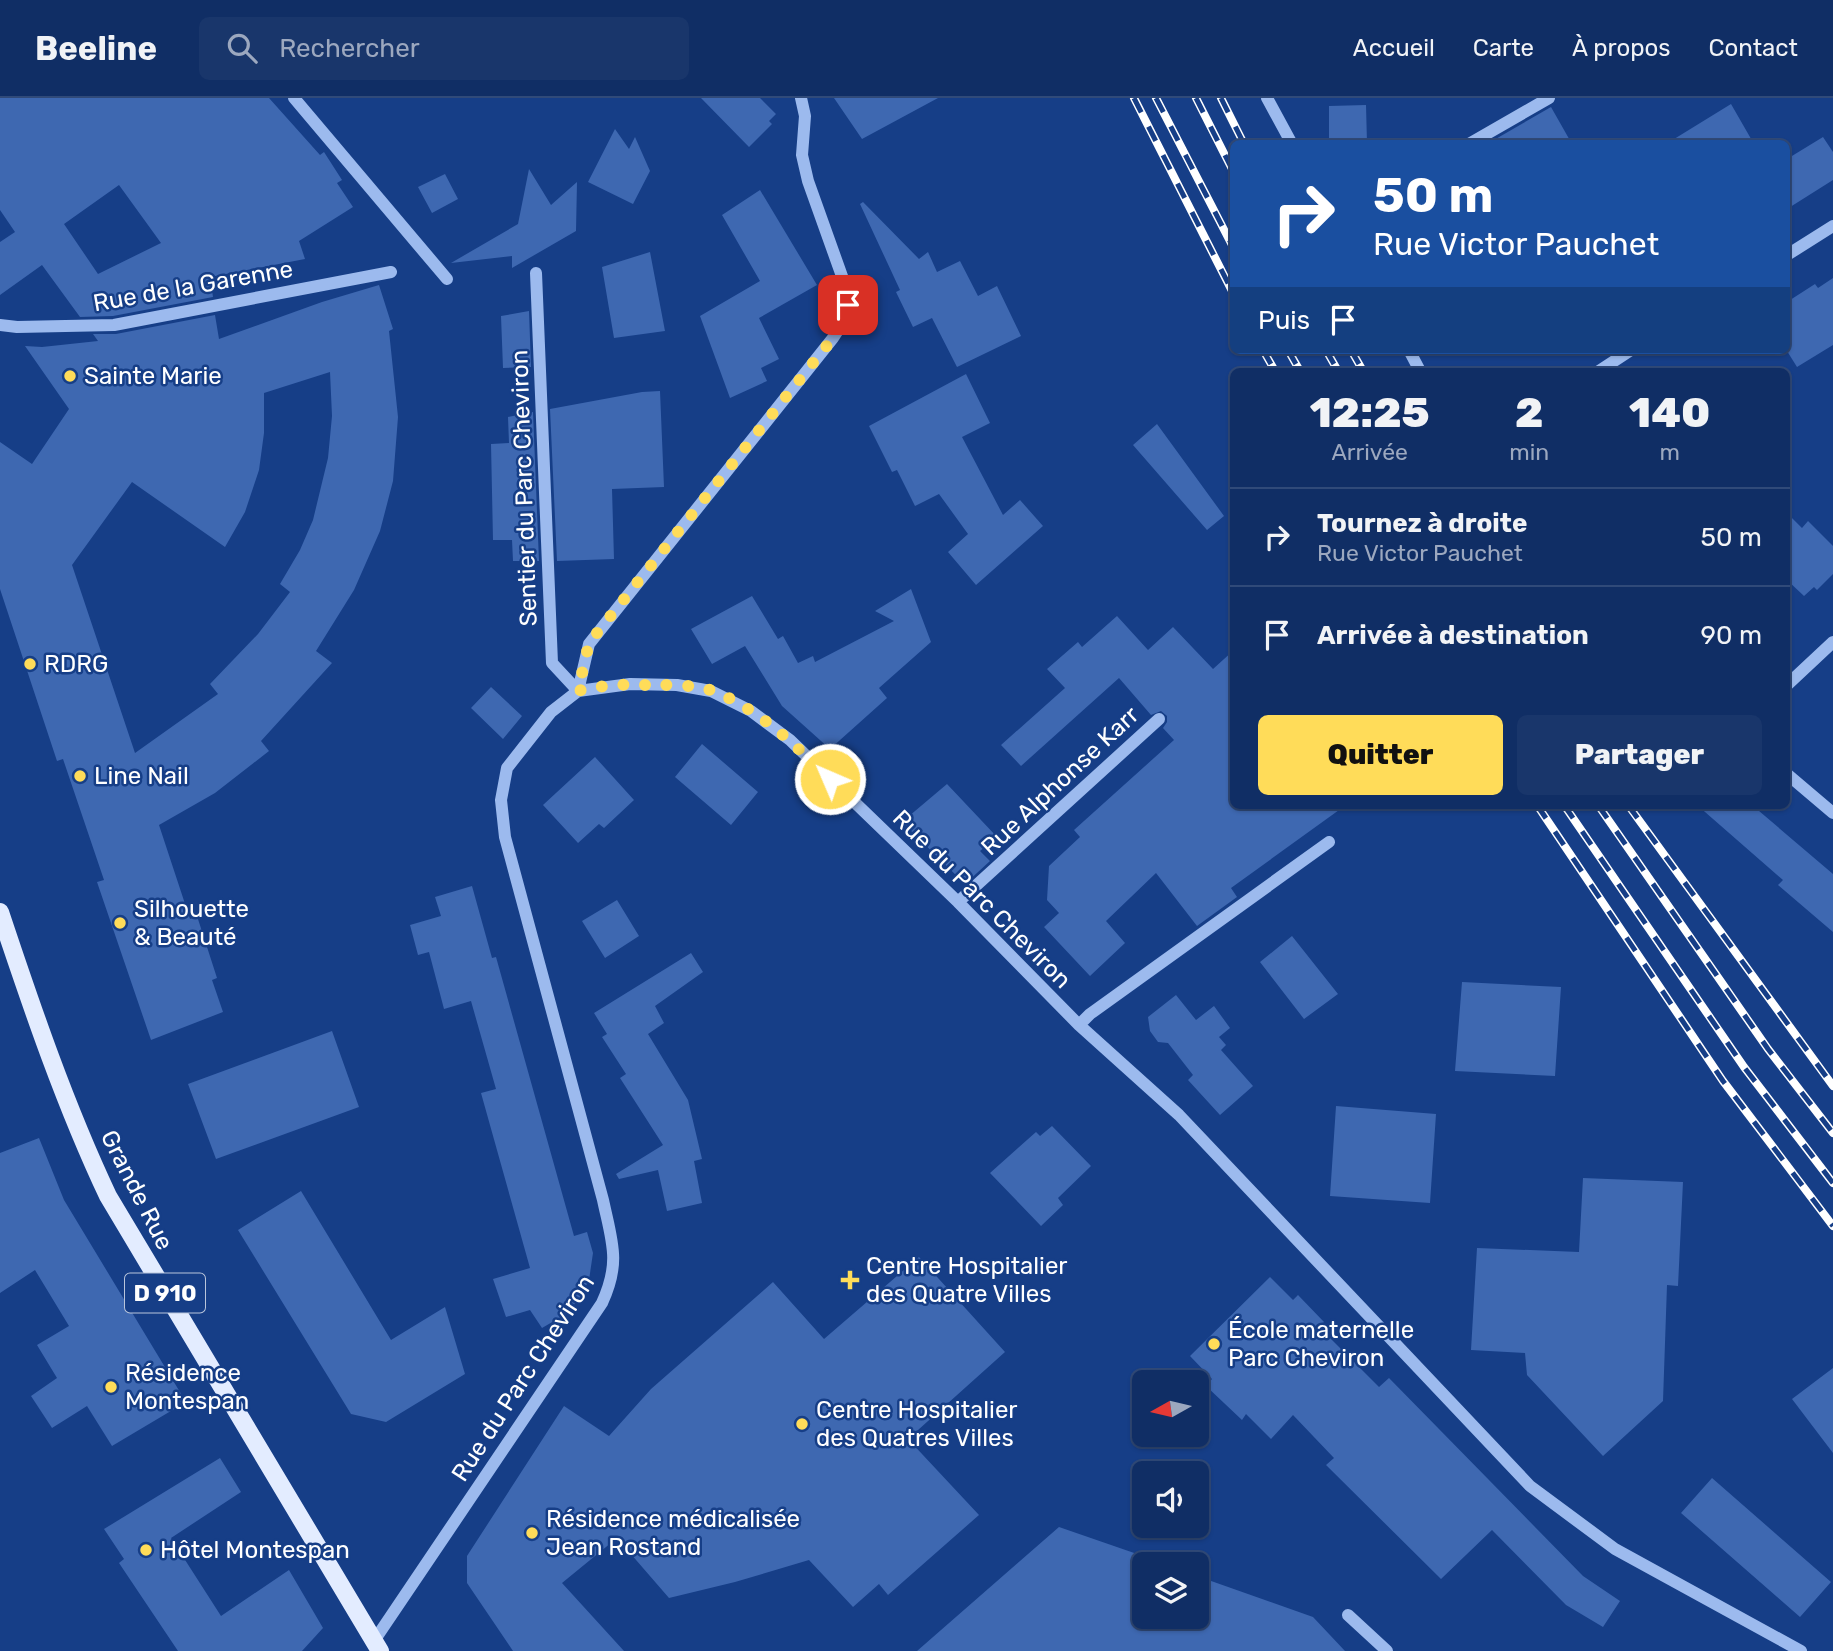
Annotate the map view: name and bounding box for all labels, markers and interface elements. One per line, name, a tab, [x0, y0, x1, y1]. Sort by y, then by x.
search box	[199, 17, 689, 80]
text: Beeline	[35, 29, 157, 68]
icon: search	[223, 29, 261, 67]
text: Rechercher	[279, 33, 420, 64]
text: Accueil	[1353, 34, 1435, 62]
text: Carte	[1473, 34, 1534, 62]
text: À propos	[1572, 34, 1671, 62]
text: Contact	[1709, 34, 1798, 62]
text: 50 m	[1373, 166, 1493, 224]
icon: right	[1258, 168, 1349, 259]
text: Rue Victor Pauchet	[1373, 225, 1659, 263]
street label: Rue de la Garenne	[91, 255, 295, 317]
pin	[818, 275, 878, 335]
icon: arrive	[829, 286, 867, 324]
icon: arrive	[1324, 301, 1362, 339]
text: Puis	[1258, 305, 1310, 336]
street label: Sentier du Parc Cheviron	[505, 349, 543, 627]
place label: Sainte Marie	[84, 362, 222, 390]
marker: Sainte Marie	[62, 368, 78, 384]
text: 12:25	[1310, 388, 1430, 438]
text: 2	[1515, 388, 1544, 438]
text: 140	[1629, 388, 1710, 438]
text: Arrivée	[1331, 438, 1408, 466]
text: min	[1509, 438, 1549, 466]
text: m	[1659, 438, 1680, 466]
text: Tournez à droite	[1317, 508, 1527, 539]
icon: right	[1258, 518, 1296, 556]
text: 50 m	[1701, 522, 1762, 553]
text: Rue Victor Pauchet	[1317, 539, 1523, 567]
icon: arrive	[1258, 616, 1296, 654]
text: Arrivée à destination	[1317, 620, 1589, 651]
text: 90 m	[1701, 620, 1762, 651]
place label: RDRG	[44, 650, 108, 678]
marker: RDRG	[22, 656, 38, 672]
street label: Rue Alphonse Karr	[975, 701, 1145, 861]
button: Quitter	[1258, 715, 1503, 795]
button: Partager	[1517, 715, 1762, 795]
position arrow	[793, 742, 867, 816]
place label: Line Nail	[94, 762, 189, 790]
marker: Line Nail	[72, 768, 88, 784]
street label: Rue du Parc Cheviron	[887, 804, 1077, 994]
place label: Silhouette & Beauté	[134, 895, 249, 951]
marker: Silhouette & Beauté	[112, 915, 128, 931]
street label: Grande Rue	[95, 1126, 179, 1254]
place label: Centre Hospitalier des Quatre Villes	[866, 1252, 1067, 1308]
street label: Rue du Parc Cheviron	[446, 1270, 600, 1486]
marker: Centre Hospitalier des Quatre Villes	[840, 1270, 860, 1290]
road number: D 910	[125, 1274, 205, 1312]
place label: École maternelle Parc Cheviron	[1228, 1316, 1414, 1372]
marker: École maternelle Parc Cheviron	[1206, 1336, 1222, 1352]
place label: Résidence Montespan	[125, 1359, 249, 1415]
north arrow	[1132, 1370, 1209, 1447]
map controls	[1132, 1370, 1209, 1629]
marker: Résidence Montespan	[103, 1379, 119, 1395]
place label: Centre Hospitalier des Quatres Villes	[816, 1396, 1017, 1452]
marker: Centre Hospitalier des Quatres Villes	[794, 1416, 810, 1432]
button: sound	[1132, 1461, 1209, 1538]
place label: Résidence médicalisée Jean Rostand	[546, 1505, 800, 1561]
marker: Résidence médicalisée Jean Rostand	[524, 1525, 540, 1541]
place label: Hôtel Montespan	[160, 1536, 350, 1564]
marker: Hôtel Montespan	[138, 1542, 154, 1558]
button: layers	[1132, 1552, 1209, 1629]

